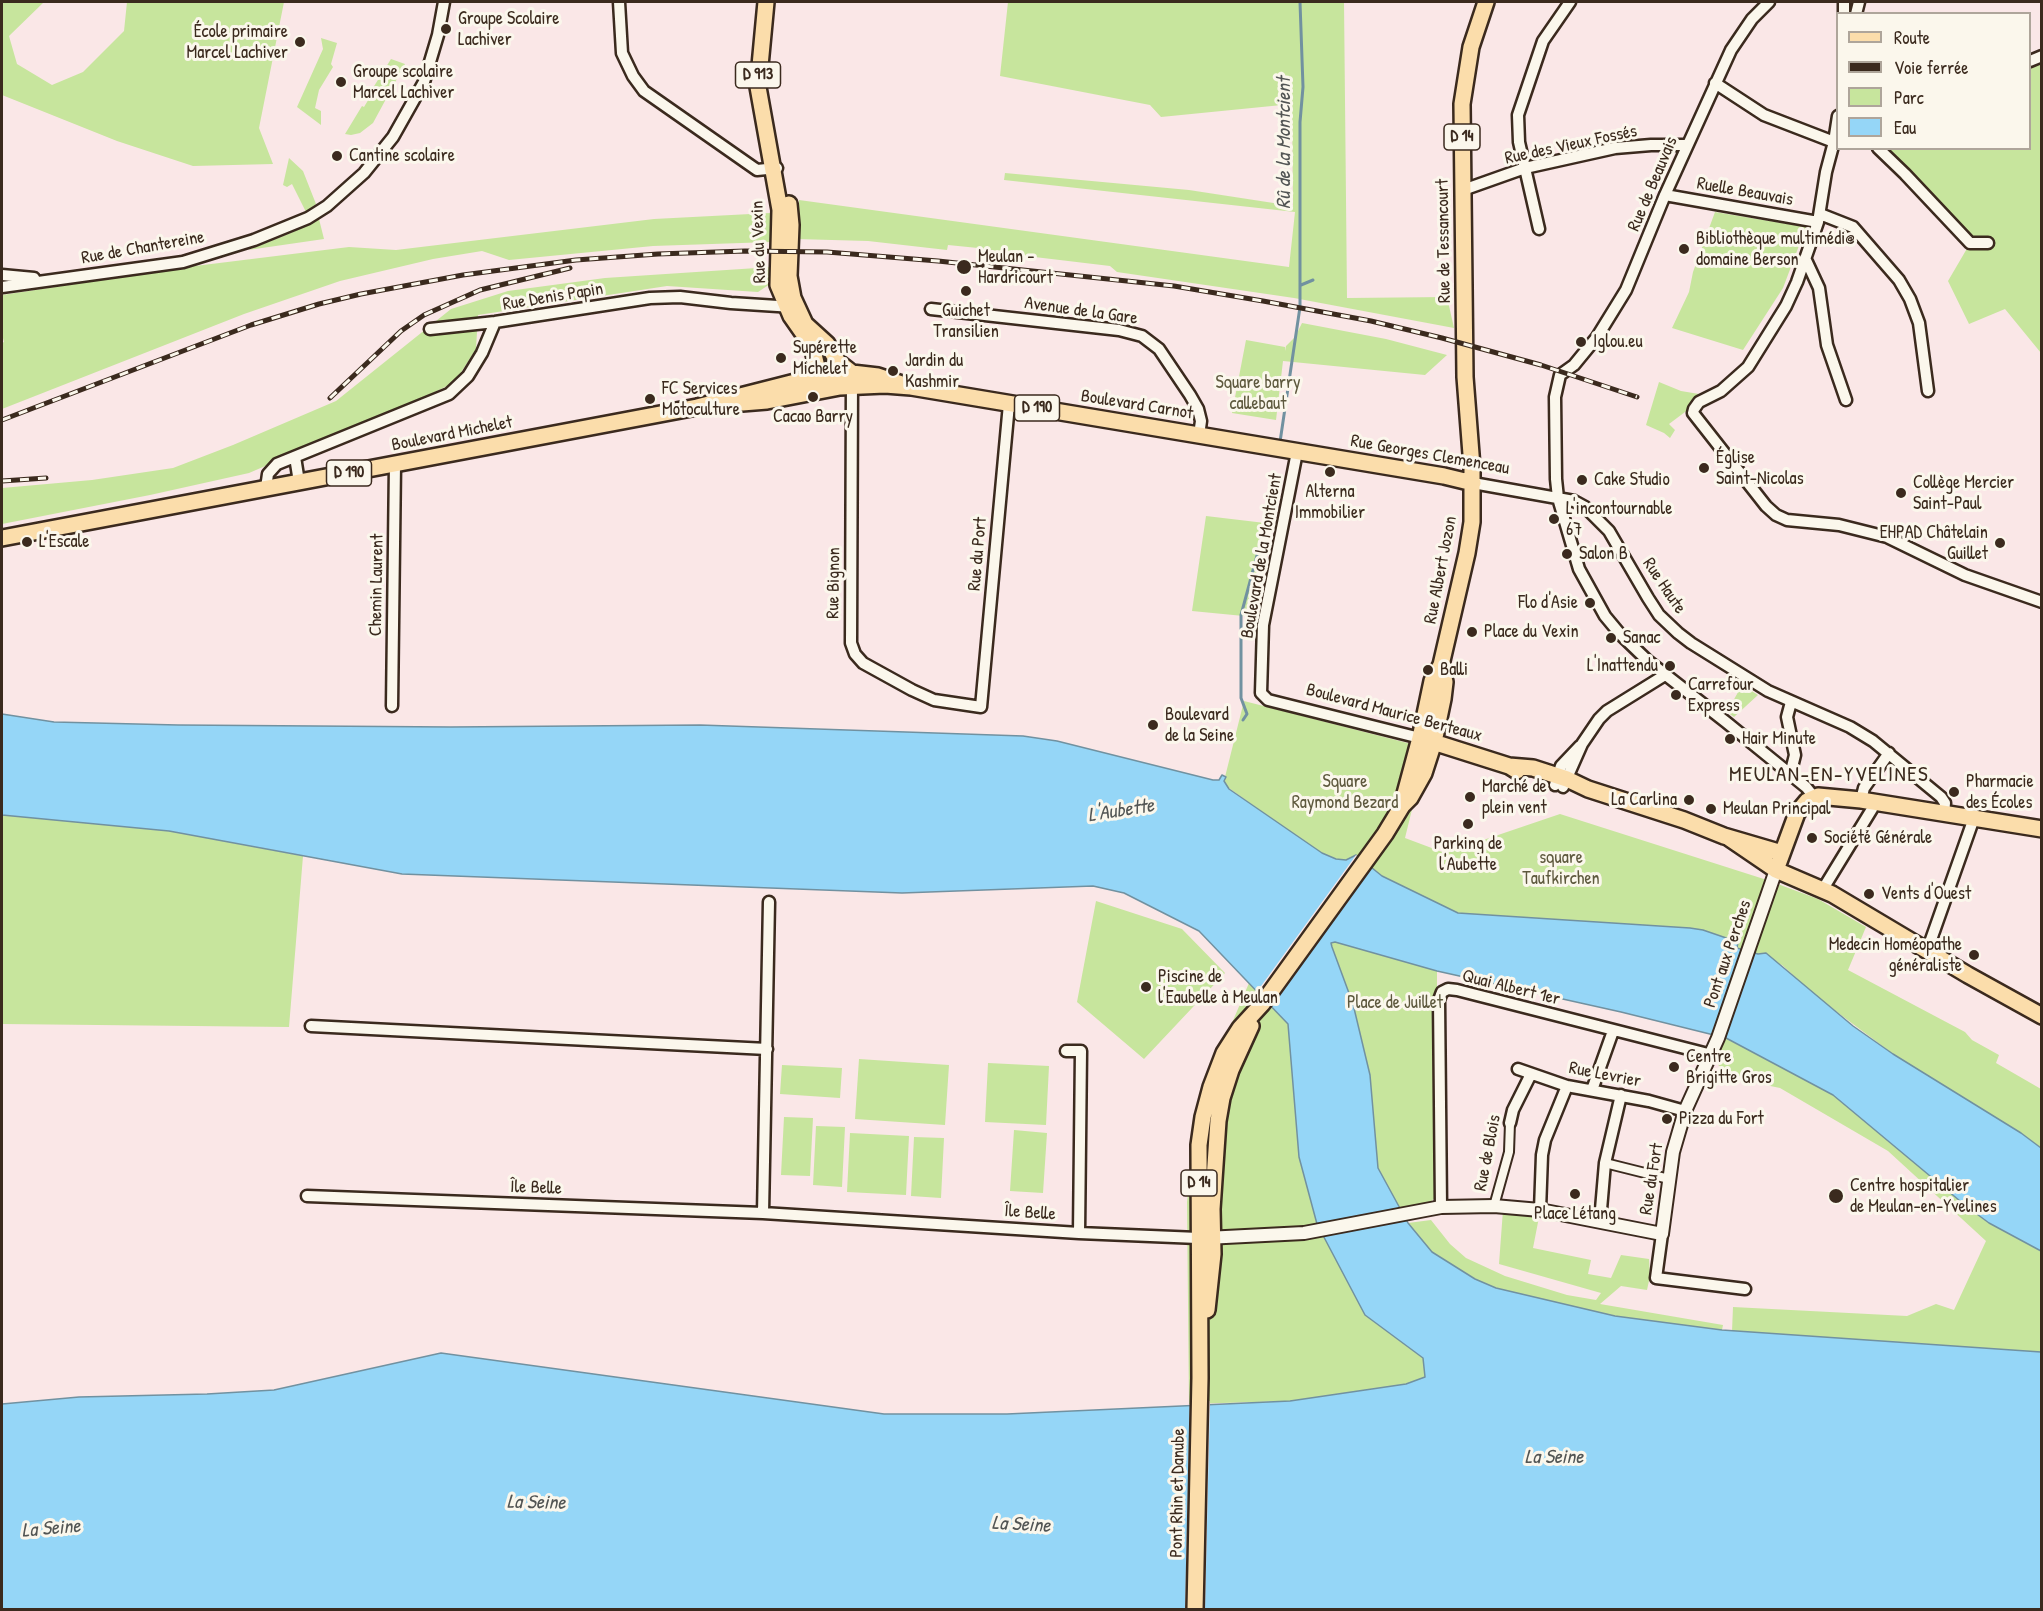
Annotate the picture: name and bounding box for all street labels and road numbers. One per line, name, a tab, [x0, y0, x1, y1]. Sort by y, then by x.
road number: D 913	[736, 62, 780, 88]
street label: Rue des Vieux Fossés	[1503, 120, 1639, 170]
road number: D 14	[1444, 124, 1480, 150]
street label: Rue de Beauvais	[1623, 133, 1683, 235]
street label: Ruelle Beauvais	[1695, 173, 1795, 211]
street label: Rue de Tessancourt	[1432, 179, 1456, 303]
street label: Rue du Vexin	[747, 200, 771, 284]
street label: Rue de Chantereine	[80, 227, 206, 269]
street label: Rue Denis Papin	[501, 278, 605, 316]
street label: Avenue de la Gare	[1023, 292, 1139, 330]
street label: Boulevard Carnot	[1079, 385, 1195, 425]
road number: D 190	[1014, 395, 1060, 421]
street label: Boulevard Michelet	[390, 412, 514, 456]
street label: Rue Georges Clemenceau	[1349, 430, 1511, 480]
road number: D 190	[326, 460, 372, 486]
street label: Boulevard de la Montcient	[1237, 472, 1287, 640]
street label: Rue Albert Jozon	[1420, 514, 1462, 626]
street label: Rue du Port	[964, 516, 992, 592]
street label: Chemin Laurent	[365, 534, 389, 636]
street label: Rue Bignon	[823, 547, 845, 619]
street label: Rue Haute	[1638, 554, 1690, 618]
street label: Boulevard Maurice Berteaux	[1304, 679, 1484, 747]
street label: Pont aux Perches	[1700, 897, 1756, 1011]
street label: Quai Albert 1er	[1460, 965, 1562, 1011]
street label: Rue Levrier	[1567, 1057, 1643, 1093]
street label: Rue de Blois	[1470, 1113, 1506, 1193]
street label: Rue du Fort	[1636, 1142, 1668, 1216]
road number: D 14	[1181, 1170, 1217, 1196]
street label: Île Belle	[510, 1176, 562, 1200]
street label: Île Belle	[1004, 1200, 1056, 1226]
street label: Pont Rhin et Danube	[1166, 1428, 1190, 1558]

